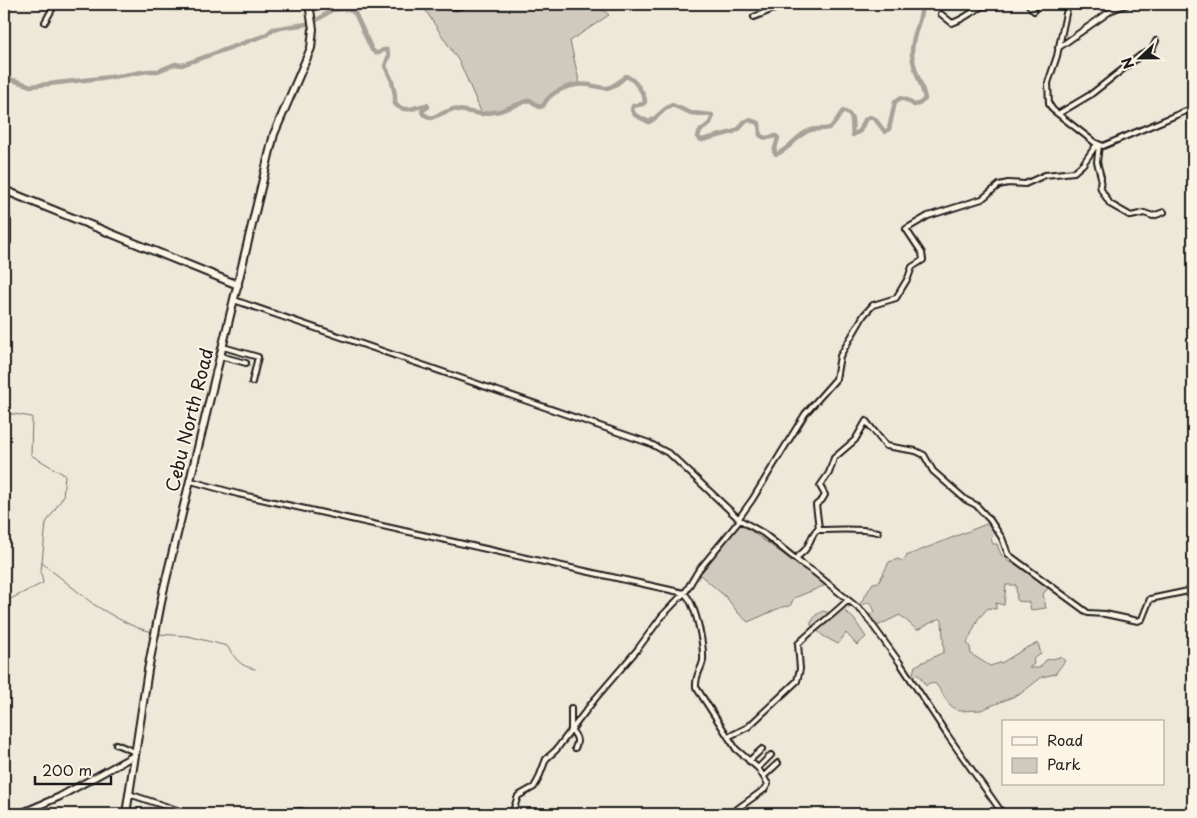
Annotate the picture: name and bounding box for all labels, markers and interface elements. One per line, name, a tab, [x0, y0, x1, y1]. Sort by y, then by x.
north arrow	[1114, 32, 1164, 82]
text: N	[1116, 54, 1139, 72]
street label: Cebu North Road	[158, 345, 219, 494]
legend	[1002, 720, 1164, 786]
text: Road	[1047, 728, 1083, 751]
text: Park	[1047, 752, 1081, 775]
scale bar	[35, 753, 111, 785]
text: 200 m	[42, 758, 92, 781]

